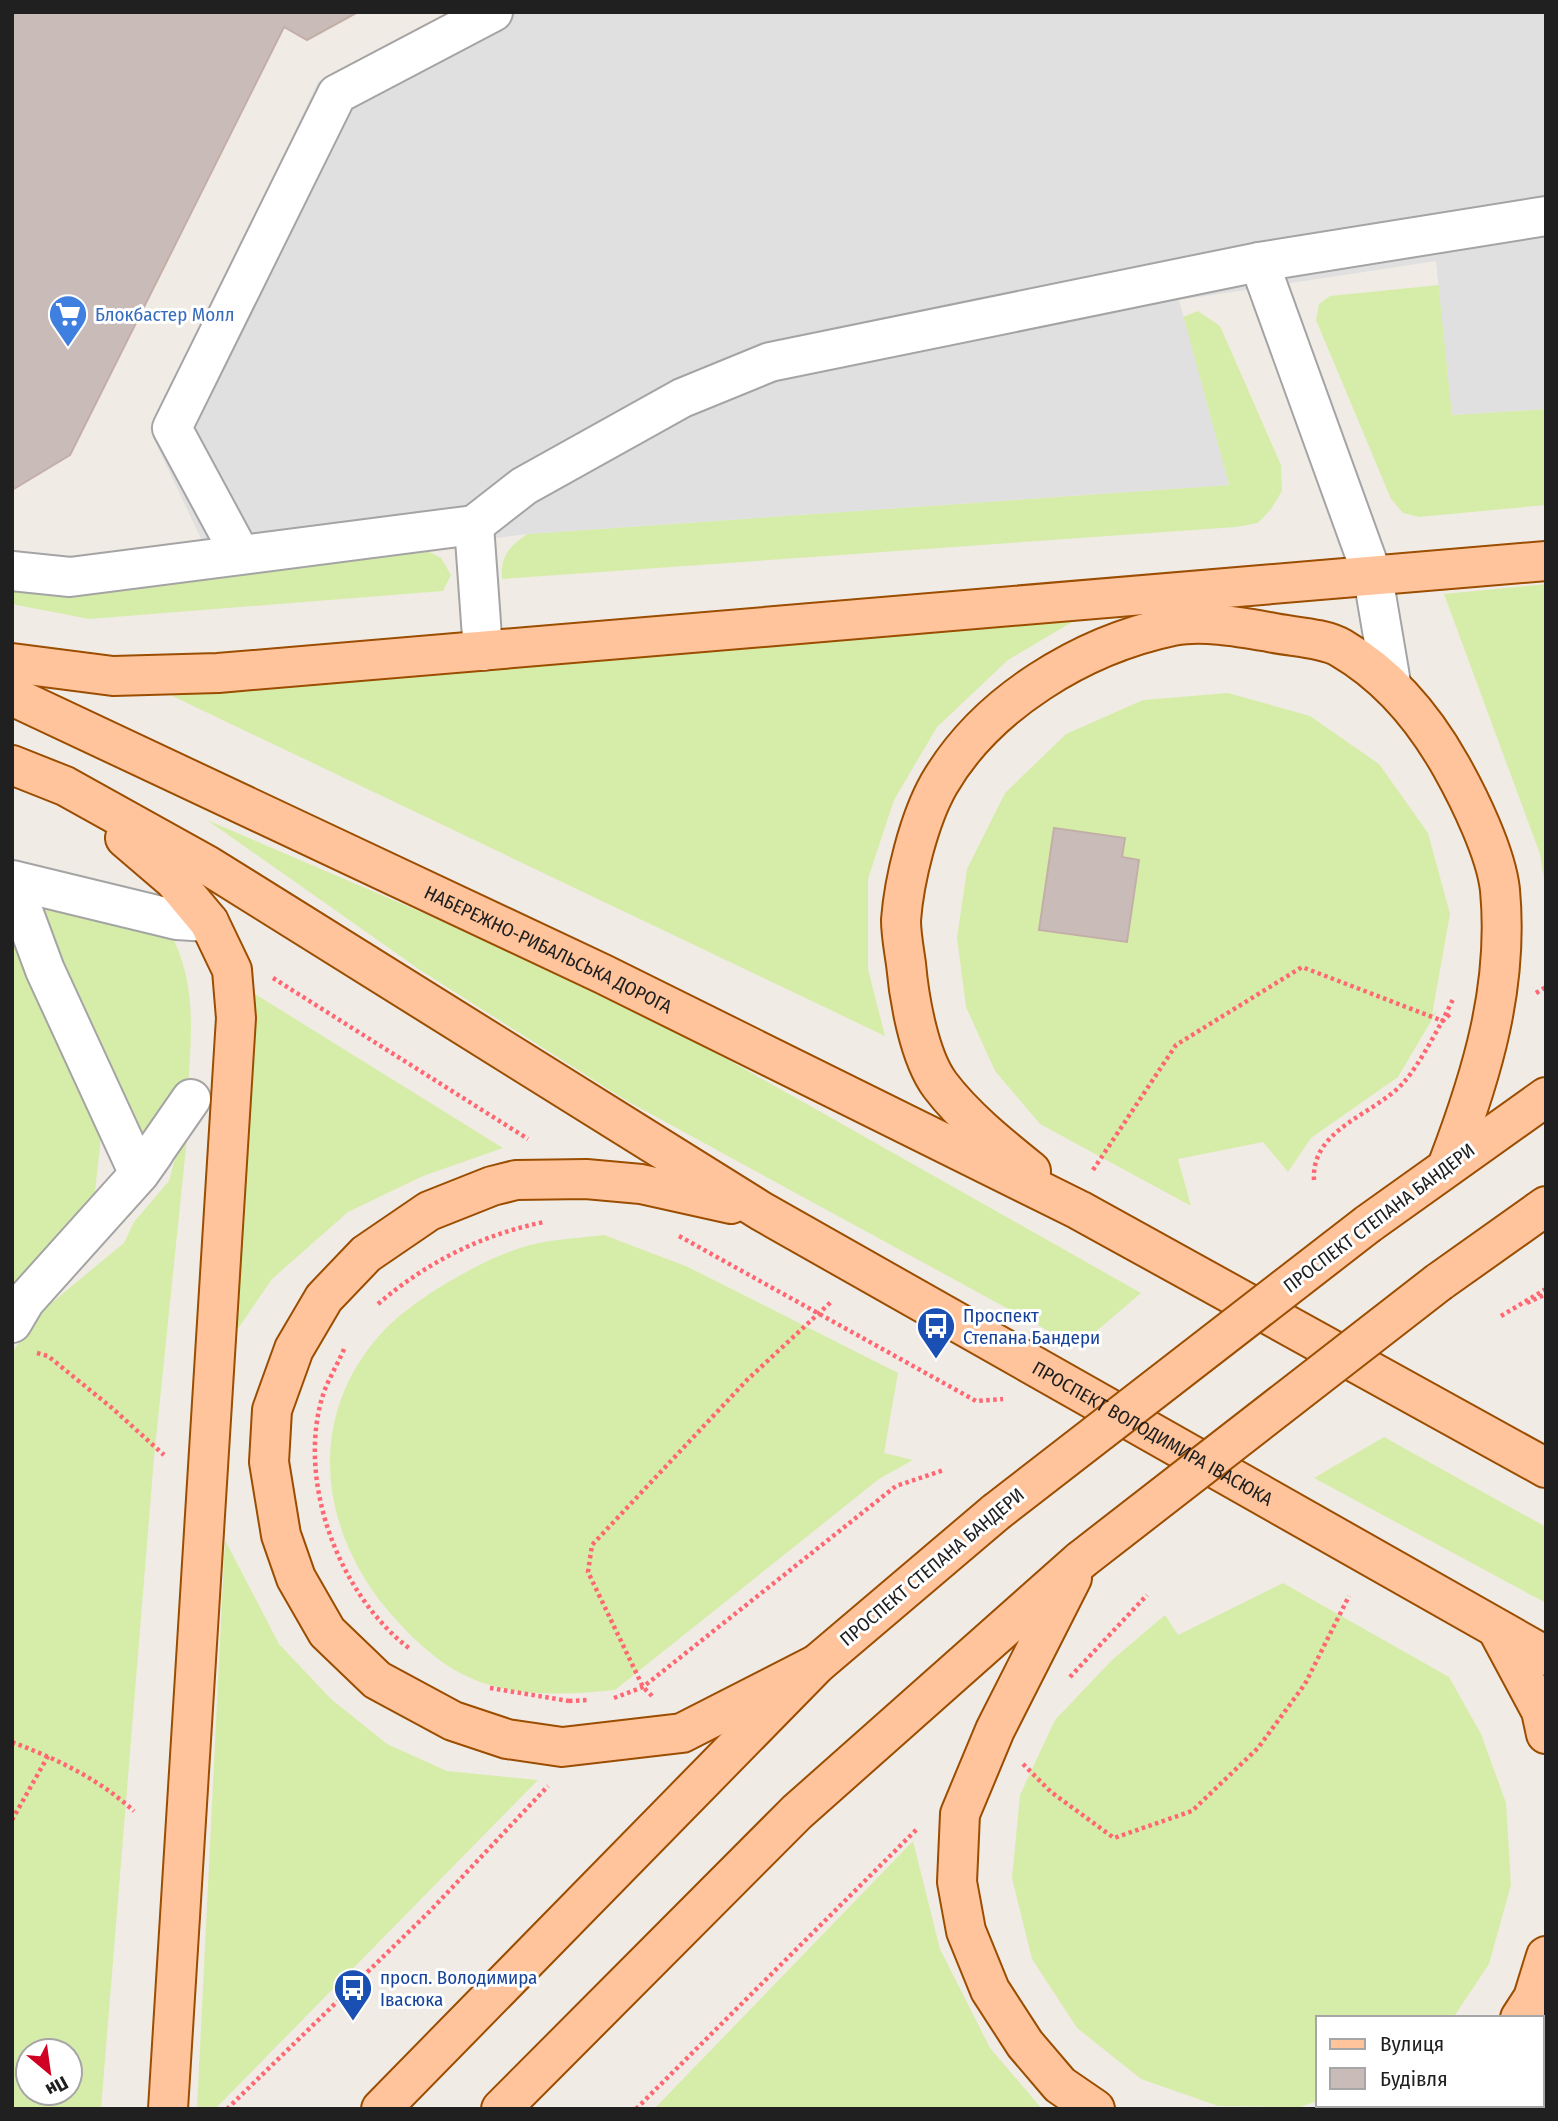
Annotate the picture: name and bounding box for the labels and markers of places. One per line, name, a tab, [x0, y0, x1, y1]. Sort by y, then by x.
supermarket icon: Блокбастер Молл	[47, 293, 89, 348]
place label: Блокбастер Молл	[95, 303, 235, 326]
place label: Проспект Степана Бандери	[963, 1304, 1100, 1349]
bus stop icon: Проспект Степана Бандери	[915, 1305, 957, 1360]
place label: просп. Володимира Івасюка	[380, 1966, 537, 2011]
bus stop icon: просп. Володимира Івасюка	[332, 1967, 374, 2022]

